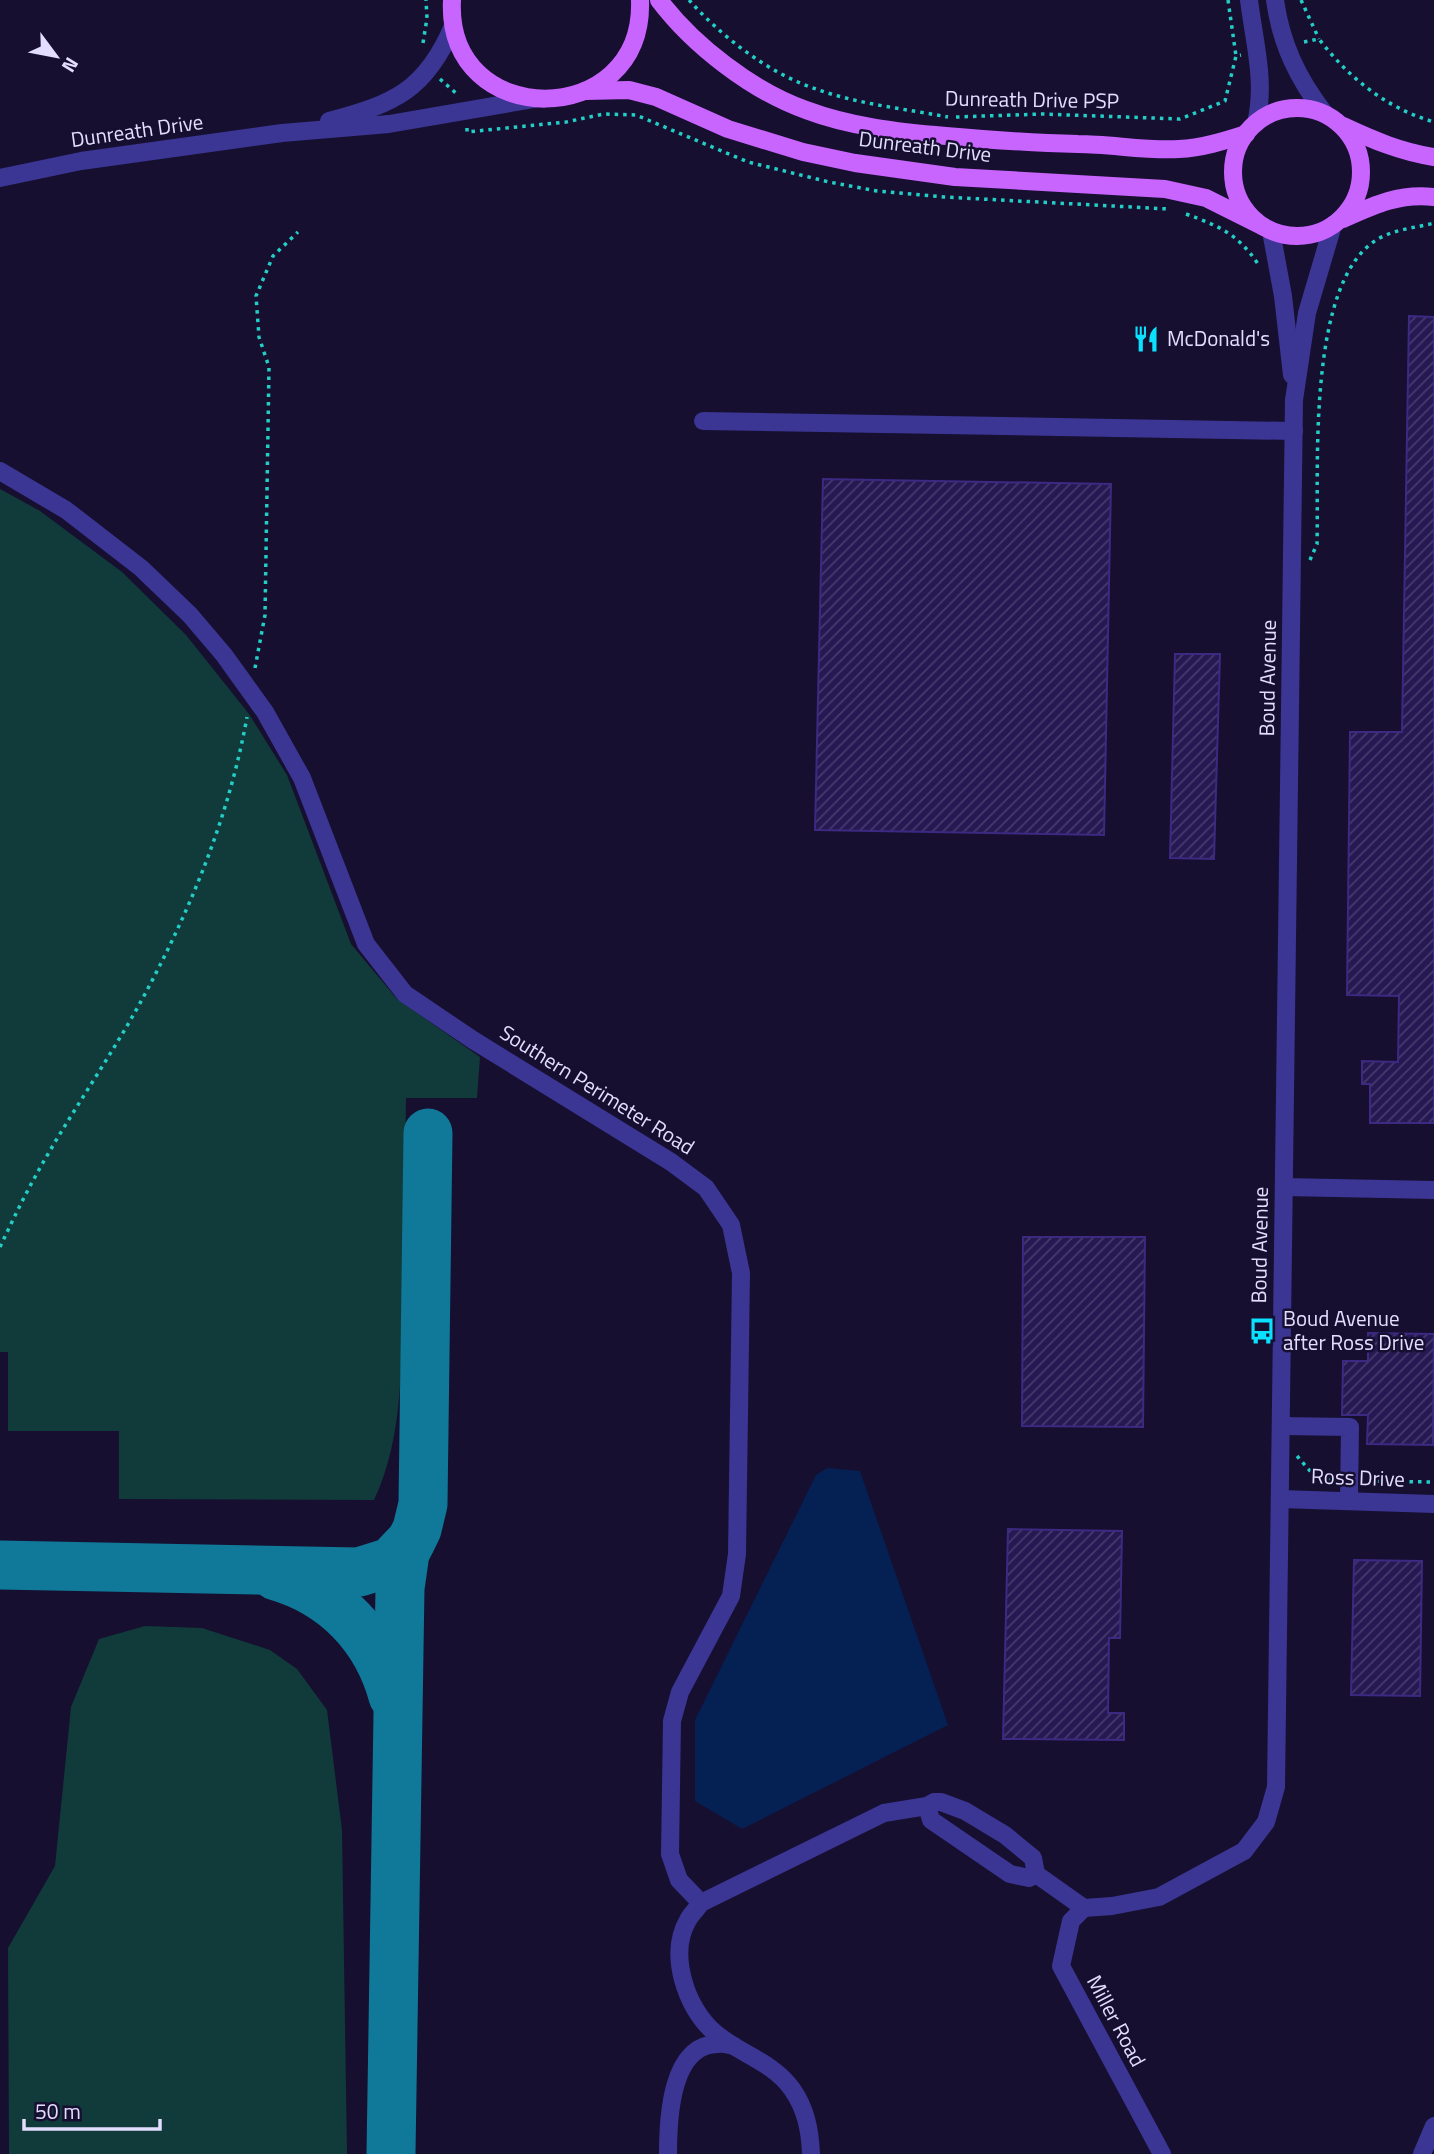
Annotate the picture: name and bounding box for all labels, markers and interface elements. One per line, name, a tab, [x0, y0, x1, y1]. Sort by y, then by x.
north arrow	[21, 21, 91, 91]
text: N	[55, 52, 87, 79]
street label: Dunreath Drive PSP	[945, 81, 1119, 117]
street label: Dunreath Drive	[69, 105, 205, 155]
street label: Dunreath Drive	[857, 122, 993, 170]
place label: McDonald's	[1167, 322, 1270, 354]
restaurant icon: McDonald's	[1131, 324, 1161, 354]
street label: Boud Avenue	[1250, 619, 1284, 737]
street label: Southern Perimeter Road	[494, 1016, 701, 1162]
street label: Boud Avenue	[1242, 1186, 1276, 1304]
place label: Boud Avenue after Ross Drive	[1283, 1302, 1424, 1358]
bus stop icon: Boud Avenue after Ross Drive	[1247, 1316, 1277, 1346]
street label: Ross Drive	[1311, 1459, 1406, 1495]
street label: Miller Road	[1079, 1969, 1154, 2072]
scale bar	[24, 2088, 161, 2132]
text: 50 m	[35, 2095, 81, 2127]

